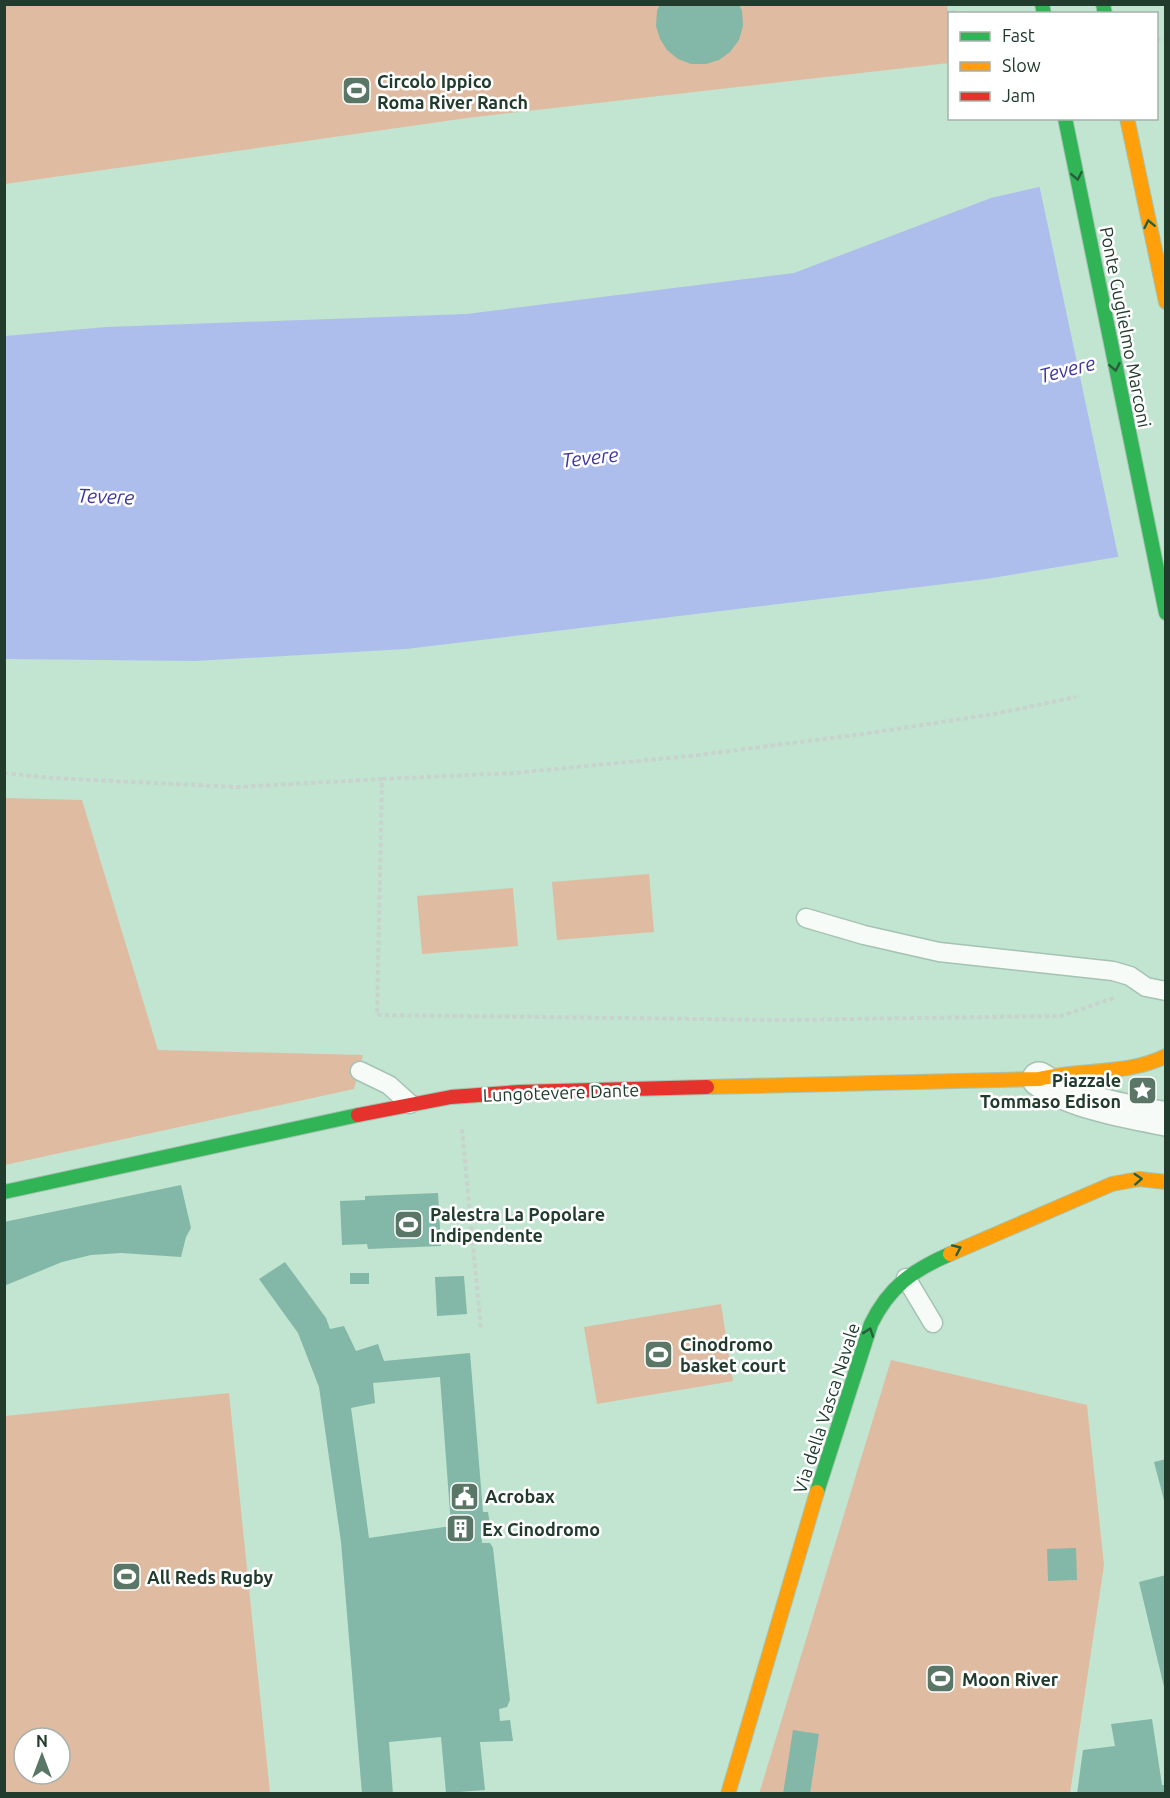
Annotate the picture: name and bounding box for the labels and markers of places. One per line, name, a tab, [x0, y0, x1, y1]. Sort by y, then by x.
place label: Circolo Ippico Roma River Ranch	[377, 71, 528, 112]
sports icon: Circolo Ippico Roma River Ranch	[340, 75, 372, 107]
place label: Piazzale Tommaso Edison	[980, 1070, 1121, 1111]
place icon: Piazzale Tommaso Edison	[1126, 1074, 1158, 1106]
place label: Palestra La Popolare Indipendente	[430, 1204, 605, 1245]
sports icon: Palestra La Popolare Indipendente	[393, 1208, 425, 1240]
place label: Cinodromo basket court	[680, 1334, 786, 1375]
sports icon: Cinodromo basket court	[643, 1338, 675, 1370]
public building icon: Acrobax	[448, 1480, 480, 1512]
place label: Acrobax	[485, 1486, 555, 1506]
building icon: Ex Cinodromo	[445, 1513, 477, 1545]
place label: Ex Cinodromo	[482, 1519, 600, 1539]
sports icon: All Reds Rugby	[110, 1561, 142, 1593]
place label: All Reds Rugby	[147, 1567, 274, 1587]
sports icon: Moon River	[925, 1663, 957, 1695]
place label: Moon River	[962, 1669, 1059, 1689]

